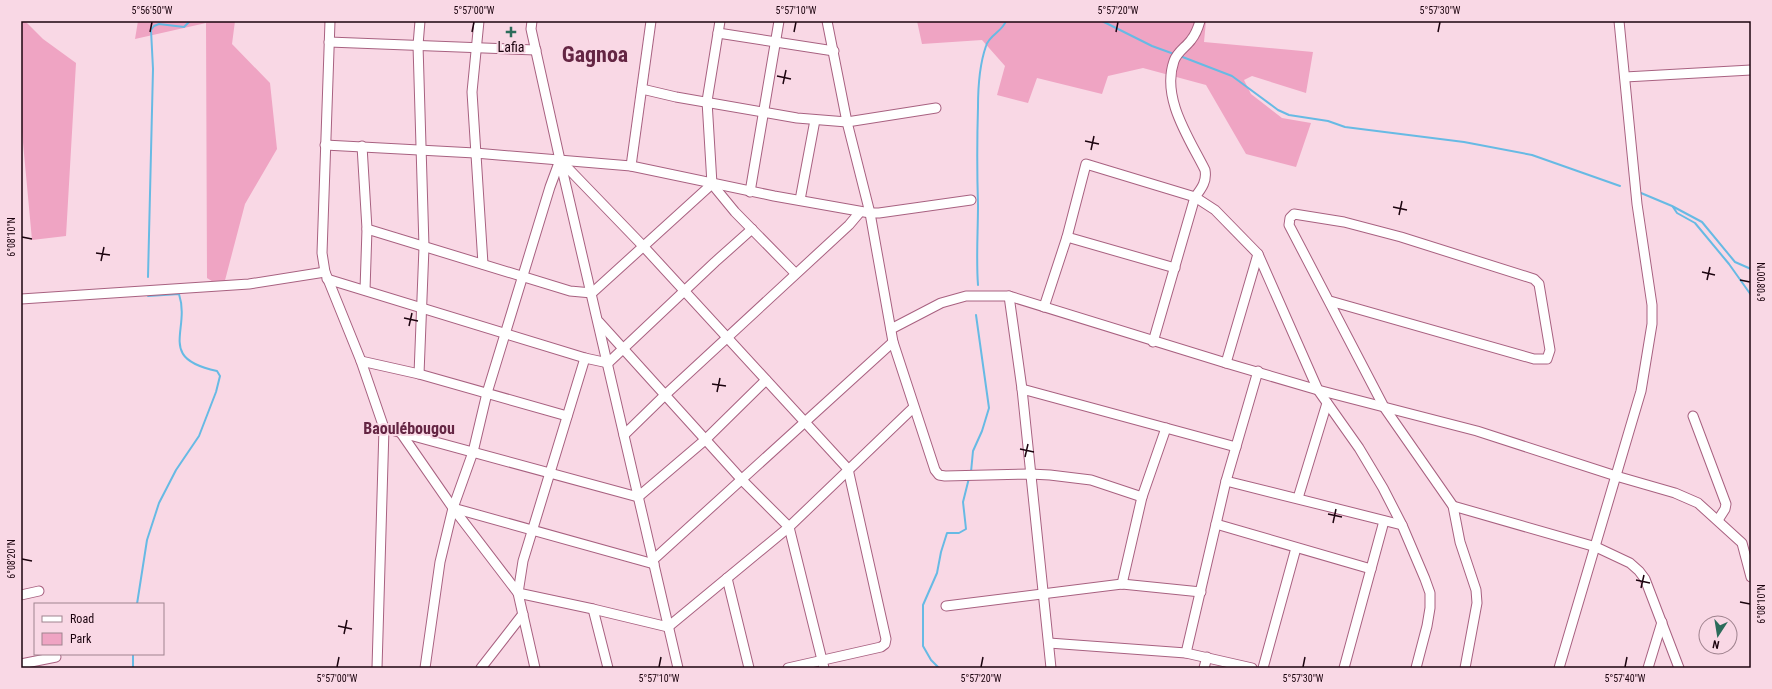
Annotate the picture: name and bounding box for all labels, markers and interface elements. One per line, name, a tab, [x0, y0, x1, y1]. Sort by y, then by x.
text: 5°56'50"W	[132, 5, 173, 16]
text: 5°57'00"W	[454, 5, 495, 16]
text: 5°57'10"W	[776, 5, 817, 16]
text: 5°57'20"W	[1098, 5, 1139, 16]
text: 5°57'30"W	[1420, 5, 1461, 16]
marker: Lafia	[506, 27, 516, 37]
place label: Lafia	[498, 39, 524, 55]
district label: Gagnoa	[562, 42, 628, 67]
text: 6°08'10"N	[6, 217, 17, 257]
text: 6°08'00"N	[1756, 262, 1767, 302]
district label: Baoulébougou	[363, 419, 455, 438]
text: 6°08'20"N	[6, 539, 17, 579]
text: 6°08'10"N	[1756, 584, 1767, 624]
legend	[34, 603, 164, 655]
text: Road	[70, 612, 94, 626]
north arrow	[1698, 615, 1738, 655]
text: Park	[70, 632, 92, 646]
text: N	[1711, 637, 1721, 651]
text: 5°57'00"W	[317, 673, 358, 684]
text: 5°57'10"W	[639, 673, 680, 684]
text: 5°57'20"W	[961, 673, 1002, 684]
text: 5°57'30"W	[1283, 673, 1324, 684]
text: 5°57'40"W	[1605, 673, 1646, 684]

